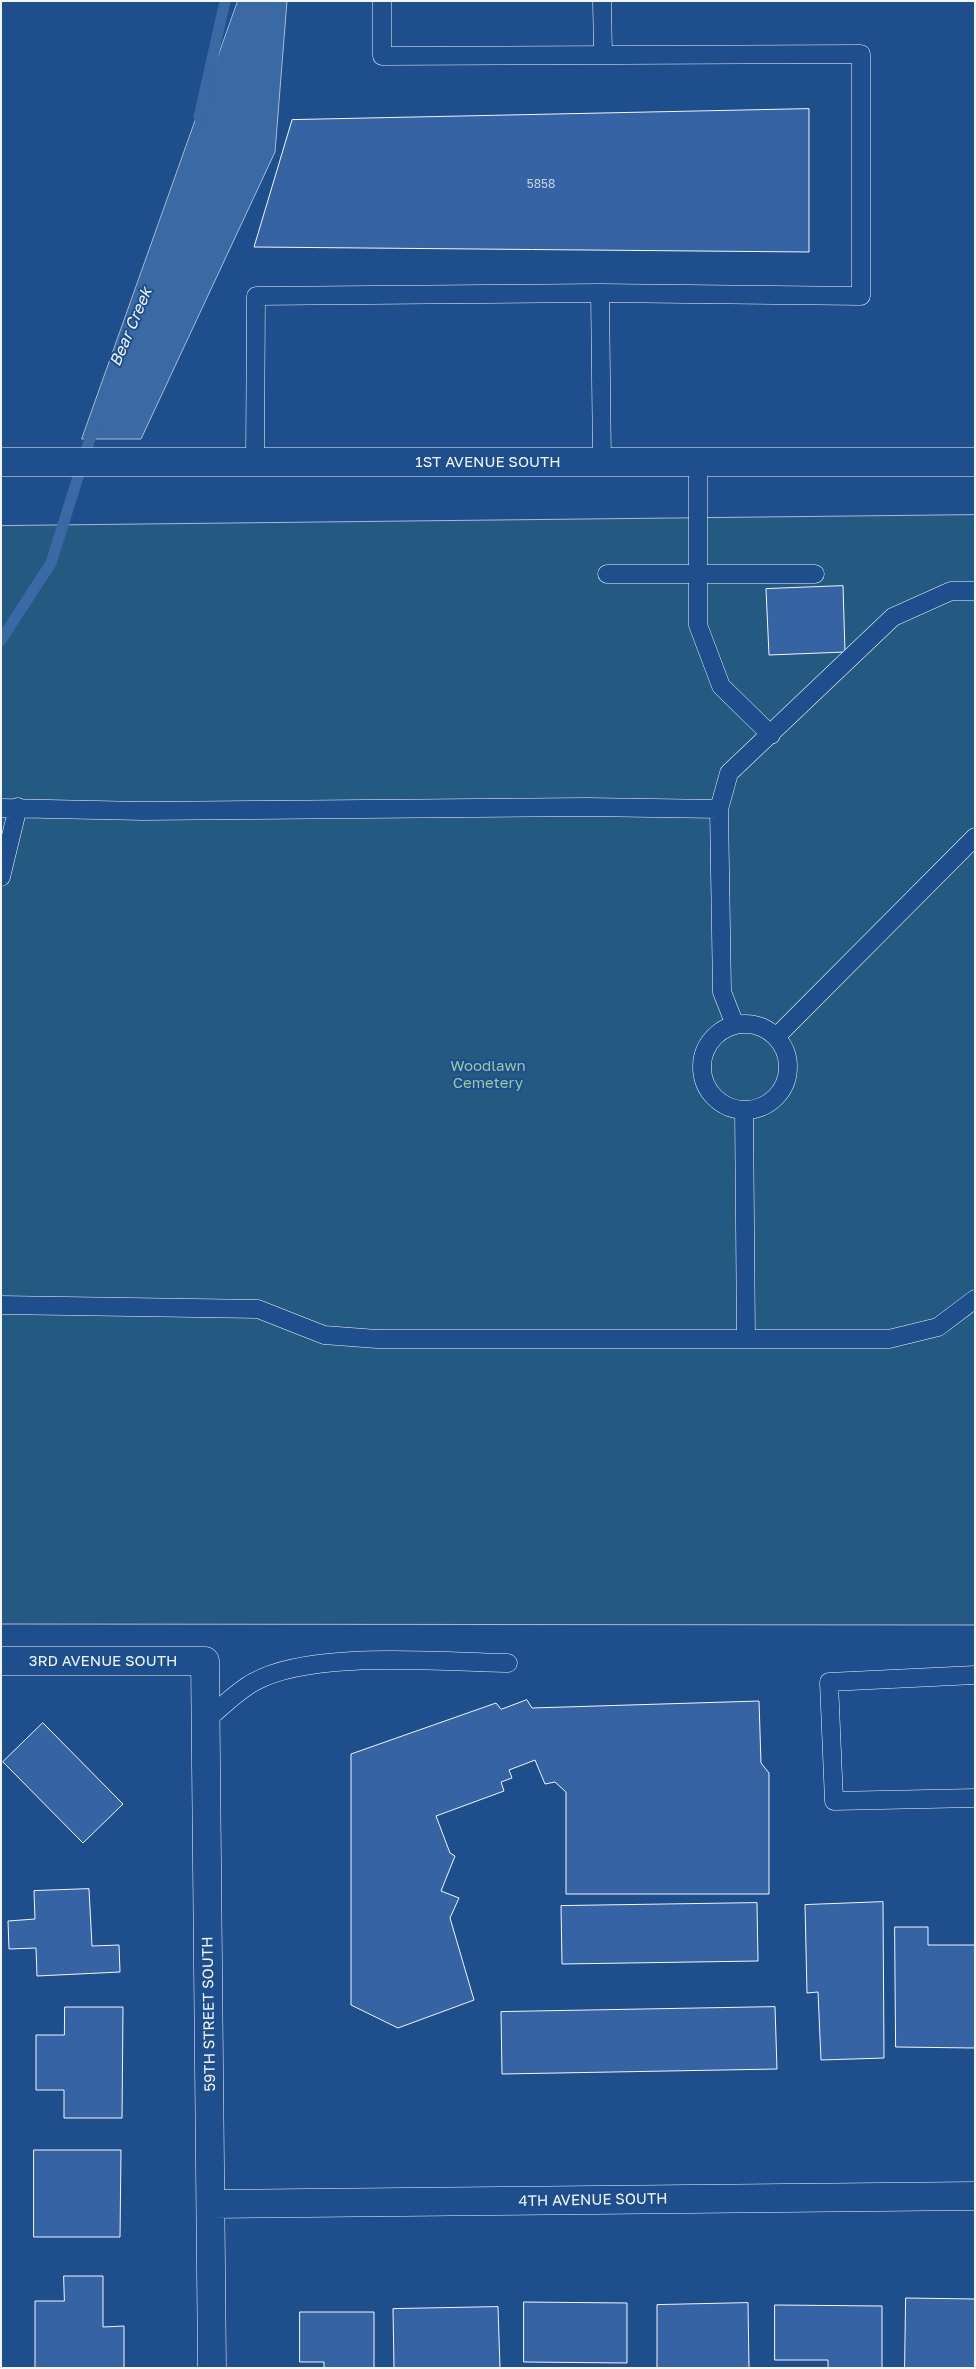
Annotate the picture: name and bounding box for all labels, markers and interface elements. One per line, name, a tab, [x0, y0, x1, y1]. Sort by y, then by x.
house number: 5858	[527, 177, 555, 191]
water label: Bear Creek	[106, 285, 156, 369]
street label: 1ST AVENUE SOUTH	[415, 453, 561, 471]
park label: Woodlawn Cemetery	[450, 1057, 526, 1092]
street label: 3RD AVENUE SOUTH	[29, 1652, 177, 1670]
street label: 59TH STREET SOUTH	[199, 1936, 219, 2092]
street label: 4TH AVENUE SOUTH	[518, 2190, 668, 2210]

